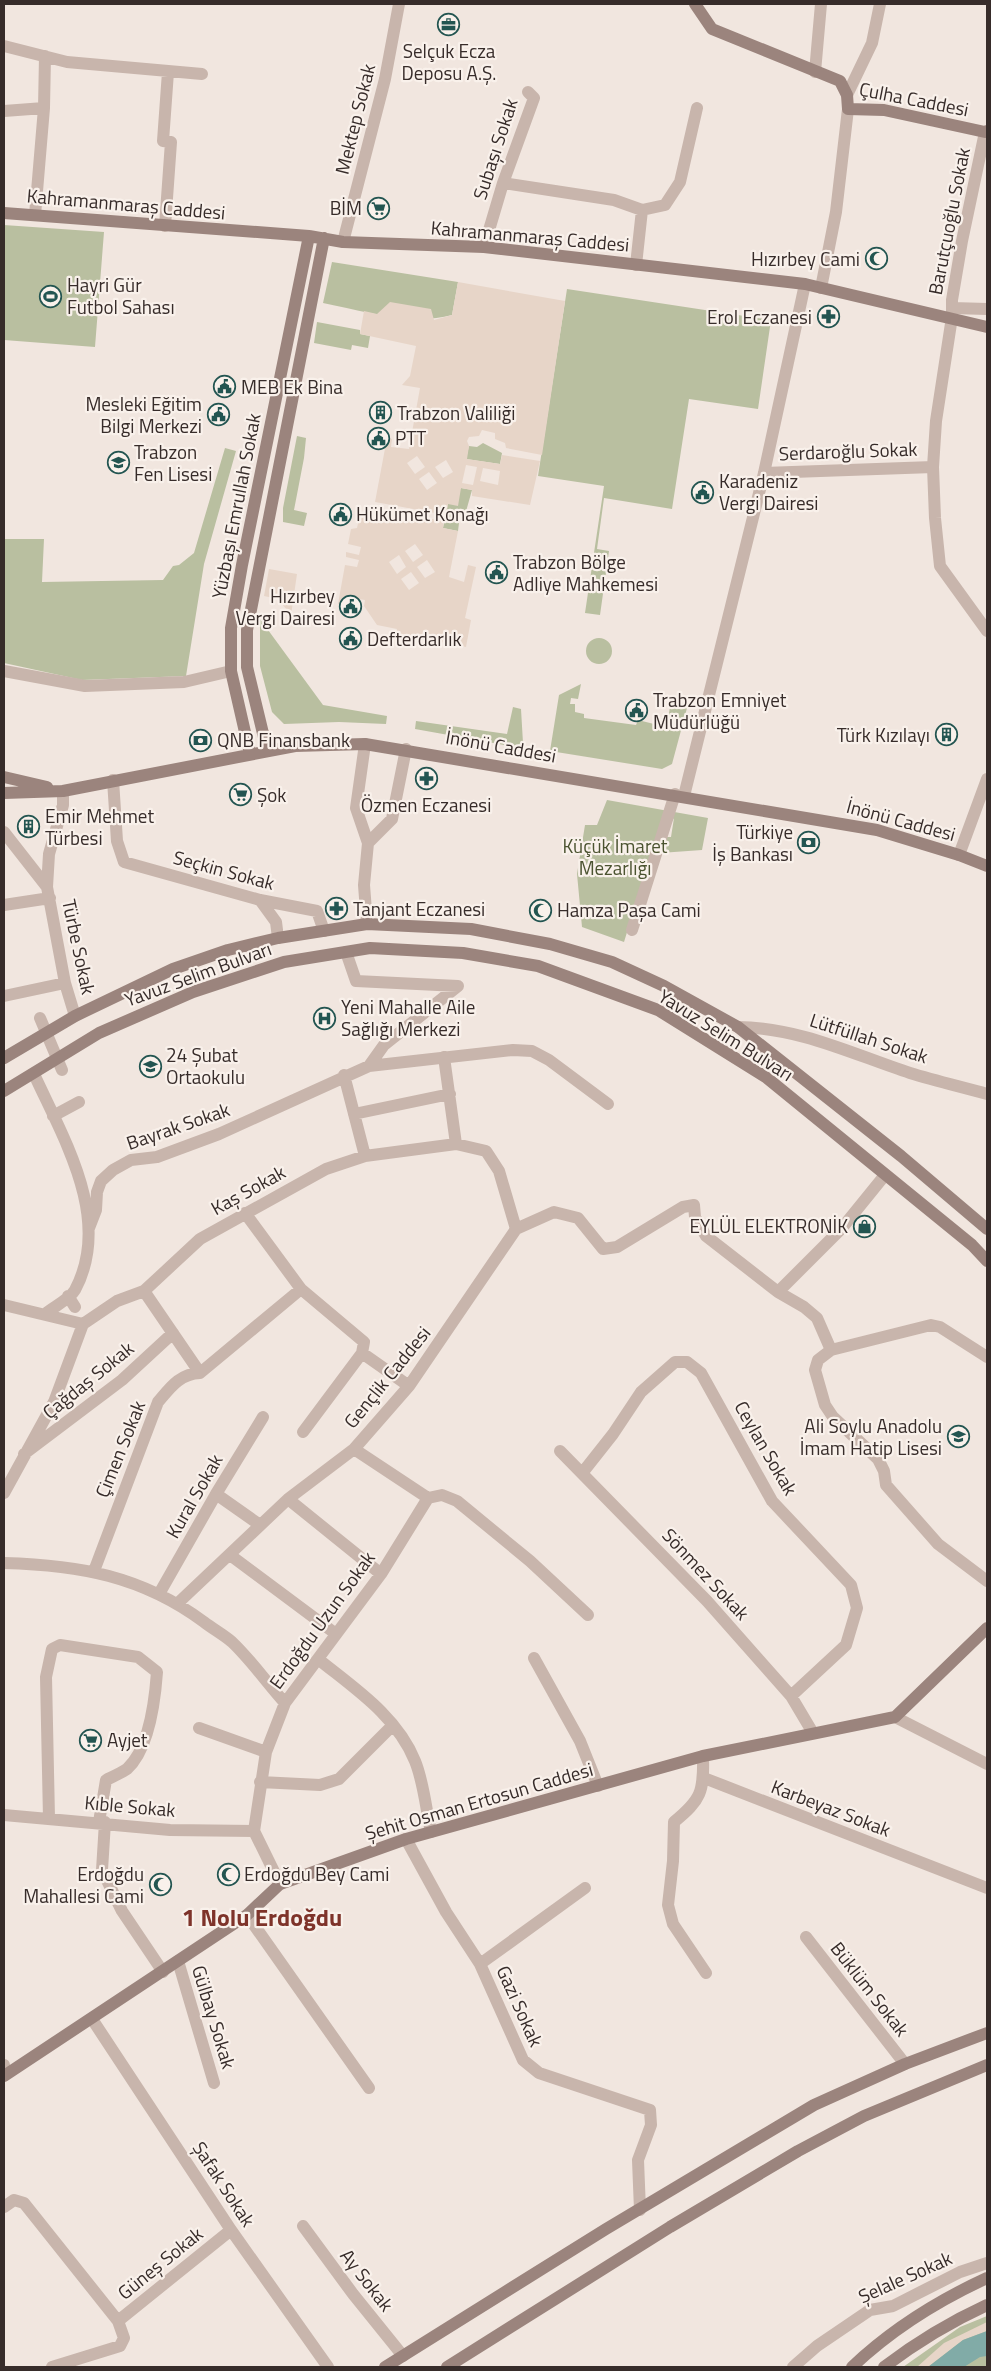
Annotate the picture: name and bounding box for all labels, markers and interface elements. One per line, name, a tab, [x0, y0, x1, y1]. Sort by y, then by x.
office icon: Selçuk Ecza Deposu A.Ş.	[437, 13, 461, 37]
place label: Selçuk Ecza Deposu A.Ş.	[402, 36, 496, 87]
street label: Mektep Sokak	[327, 61, 382, 177]
street label: Çulha Caddesi	[857, 74, 971, 123]
street label: Subaşı Sokak	[464, 94, 525, 203]
street label: Barutçuoğlu Sokak	[920, 145, 977, 297]
street label: Kahramanmaraş Caddesi	[26, 180, 227, 227]
place label: BİM	[330, 193, 362, 222]
supermarket icon: BİM	[366, 196, 390, 220]
street label: Kahramanmaraş Caddesi	[430, 212, 631, 259]
place label: Hızırbey Cami	[751, 244, 860, 273]
mosque icon: Hızırbey Cami	[864, 247, 888, 271]
place label: Hayri Gür Futbol Sahası	[67, 270, 175, 321]
sports icon: Hayri Gür Futbol Sahası	[39, 284, 63, 308]
place label: Erol Eczanesi	[707, 302, 812, 331]
pharmacy icon: Erol Eczanesi	[816, 305, 840, 329]
place label: MEB Ek Bina	[241, 372, 343, 401]
public building icon: MEB Ek Bina	[213, 375, 237, 399]
place label: Mesleki Eğitim Bilgi Merkezi	[85, 389, 202, 440]
place label: Trabzon Valiliği	[397, 398, 515, 427]
building icon: Trabzon Valiliği	[369, 401, 393, 425]
public building icon: Mesleki Eğitim Bilgi Merkezi	[206, 403, 230, 427]
street label: Yüzbaşı Emrullah Sokak	[203, 411, 268, 601]
place label: PTT	[395, 423, 426, 452]
public building icon: PTT	[367, 426, 391, 450]
street label: Serdaroğlu Sokak	[778, 434, 918, 467]
place label: Trabzon Fen Lisesi	[134, 437, 212, 488]
school or university icon: Trabzon Fen Lisesi	[106, 451, 130, 475]
place label: Karadeniz Vergi Dairesi	[719, 466, 819, 517]
public building icon: Karadeniz Vergi Dairesi	[691, 480, 715, 504]
place label: Hükümet Konağı	[356, 499, 489, 528]
public building icon: Hükümet Konağı	[328, 502, 352, 526]
place label: Trabzon Bölge Adliye Mahkemesi	[513, 547, 658, 598]
public building icon: Trabzon Bölge Adliye Mahkemesi	[485, 561, 509, 585]
place label: Hızırbey Vergi Dairesi	[235, 581, 335, 632]
public building icon: Hızırbey Vergi Dairesi	[339, 595, 363, 619]
place label: Defterdarlık	[367, 624, 462, 653]
public building icon: Defterdarlık	[339, 627, 363, 651]
place label: Trabzon Emniyet Müdürlüğü	[653, 685, 787, 736]
public building icon: Trabzon Emniyet Müdürlüğü	[625, 699, 649, 723]
place label: Türk Kızılayı	[837, 720, 930, 749]
street label: İnönü Caddesi	[443, 722, 559, 770]
building icon: Türk Kızılayı	[934, 723, 958, 747]
place label: QNB Finansbank	[217, 725, 350, 754]
bank icon: QNB Finansbank	[189, 728, 213, 752]
pharmacy icon: Özmen Eczanesi	[414, 767, 438, 791]
place label: Şok	[257, 780, 286, 809]
supermarket icon: Şok	[229, 783, 253, 807]
place label: Özmen Eczanesi	[361, 790, 491, 819]
street label: İnönü Caddesi	[843, 791, 959, 848]
place label: Emir Mehmet Türbesi	[45, 801, 154, 852]
building icon: Emir Mehmet Türbesi	[17, 815, 41, 839]
place label: Türkiye İş Bankası	[712, 817, 793, 868]
park label: Küçük İmaret Mezarlığı	[563, 831, 668, 882]
bank icon: Türkiye İş Bankası	[797, 831, 821, 855]
street label: Seçkin Sokak	[170, 842, 278, 897]
place label: Tanjant Eczanesi	[353, 894, 485, 923]
place label: Hamza Paşa Cami	[557, 895, 701, 924]
street label: Türbe Sokak	[55, 897, 104, 997]
pharmacy icon: Tanjant Eczanesi	[325, 897, 349, 921]
mosque icon: Hamza Paşa Cami	[529, 898, 553, 922]
street label: Yavuz Selim Bulvarı	[120, 933, 275, 1014]
street label: Yavuz Selim Bulvarı	[653, 981, 799, 1088]
place label: Yeni Mahalle Aile Sağlığı Merkezi	[341, 992, 475, 1043]
street label: Lütfüllah Sokak	[806, 1005, 932, 1070]
hospital icon: Yeni Mahalle Aile Sağlığı Merkezi	[313, 1006, 337, 1030]
place label: 24 Şubat Ortaokulu	[166, 1040, 245, 1091]
school or university icon: 24 Şubat Ortaokulu	[138, 1054, 162, 1078]
street label: Bayrak Sokak	[122, 1094, 233, 1157]
street label: Kaş Sokak	[205, 1157, 290, 1222]
place label: EYLÜL ELEKTRONİK	[689, 1211, 848, 1240]
shop icon: EYLÜL ELEKTRONİK	[852, 1214, 876, 1238]
street label: Gençlik Caddesi	[336, 1319, 437, 1434]
street label: Çağdaş Sokak	[36, 1334, 140, 1426]
street label: Ceylan Sokak	[728, 1395, 805, 1500]
street label: Çimen Sokak	[87, 1396, 152, 1502]
place label: Ali Soylu Anadolu İmam Hatip Lisesi	[800, 1411, 942, 1462]
school or university icon: Ali Soylu Anadolu İmam Hatip Lisesi	[946, 1425, 970, 1449]
street label: Kural Sokak	[158, 1448, 229, 1543]
street label: Sönmez Sokak	[656, 1521, 757, 1626]
street label: Erdoğdu Uzun Sokak	[262, 1545, 382, 1695]
place label: Ayjet	[107, 1725, 148, 1754]
supermarket icon: Ayjet	[79, 1728, 103, 1752]
street label: Şehit Osman Ertosun Caddesi	[361, 1754, 596, 1847]
street label: Karbeyaz Sokak	[767, 1771, 895, 1844]
street label: Kıble Sokak	[83, 1787, 177, 1824]
place label: Erdoğdu Mahallesi Cami	[23, 1859, 144, 1910]
place label: Erdoğdu Bey Cami	[244, 1859, 389, 1888]
mosque icon: Erdoğdu Bey Cami	[216, 1862, 240, 1886]
mosque icon: Erdoğdu Mahallesi Cami	[148, 1873, 172, 1897]
district label: 1 Nolu Erdoğdu	[182, 1899, 342, 1935]
street label: Büklüm Sokak	[824, 1935, 917, 2042]
street label: Gülbay Sokak	[185, 1961, 244, 2072]
street label: Gazi Sokak	[490, 1961, 551, 2051]
street label: Şafak Sokak	[186, 2135, 263, 2232]
street label: Güneş Sokak	[111, 2219, 209, 2306]
street label: Ay Sokak	[334, 2242, 401, 2317]
street label: Şelale Sokak	[853, 2243, 956, 2310]

